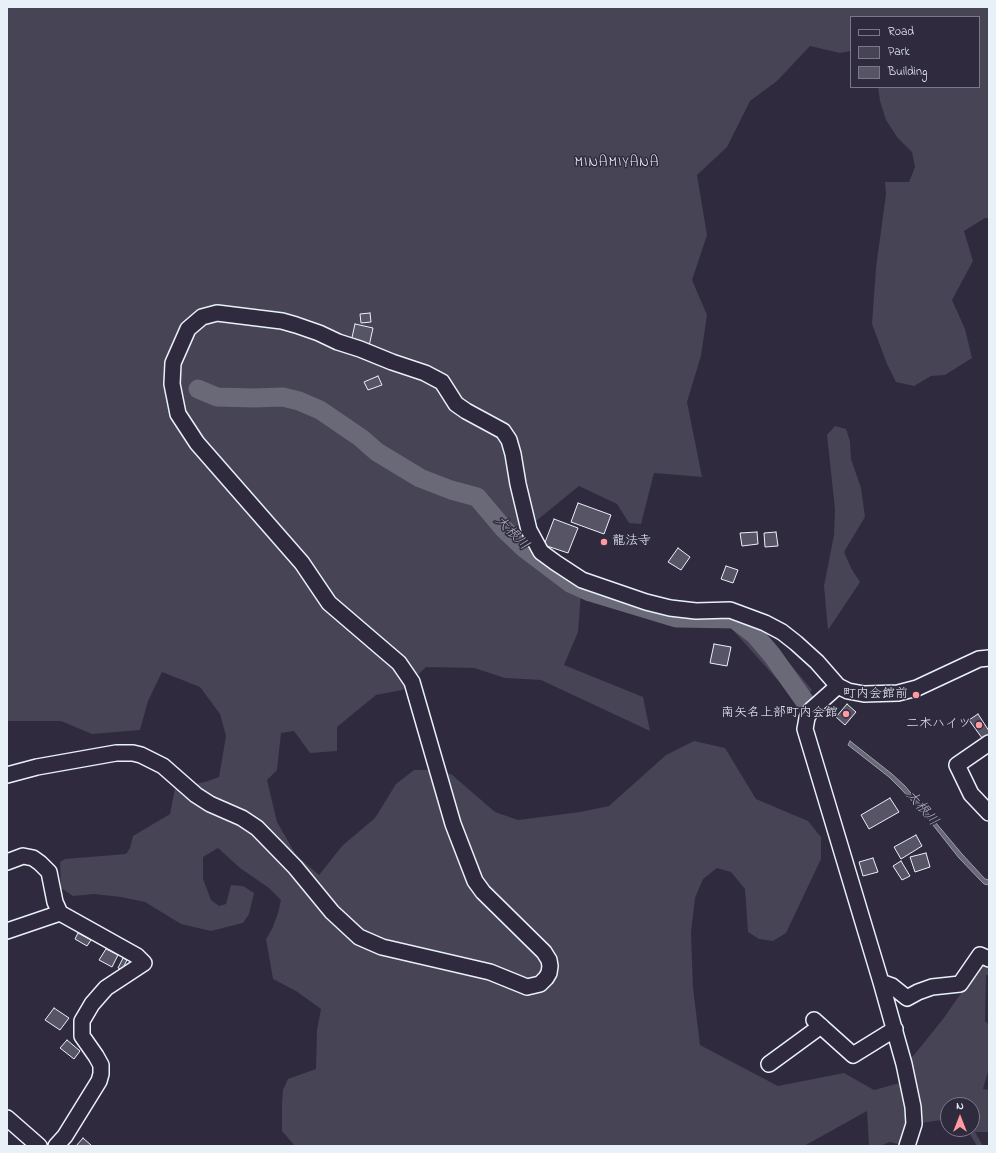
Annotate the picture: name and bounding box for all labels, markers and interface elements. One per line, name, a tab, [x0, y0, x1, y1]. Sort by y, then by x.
legend	[850, 16, 980, 88]
text: Road	[888, 23, 914, 41]
text: Park	[888, 43, 910, 61]
text: Building	[888, 63, 927, 81]
district label: MINAMIYANA	[575, 156, 659, 172]
water label: 大根川	[490, 513, 532, 555]
place label: 龍法寺	[612, 534, 651, 550]
marker: 龍法寺	[599, 537, 609, 547]
place label: 町内会館前	[843, 687, 908, 703]
marker: 町内会館前	[911, 690, 921, 700]
place label: 南矢名上部町内会館	[721, 706, 838, 722]
marker: 南矢名上部町内会館	[841, 709, 851, 719]
place label: 二木ハイツ	[906, 717, 971, 733]
marker: 二木ハイツ	[974, 720, 984, 730]
water label: 大根川	[901, 788, 941, 830]
north arrow	[940, 1097, 980, 1137]
text: N	[956, 1098, 964, 1114]

